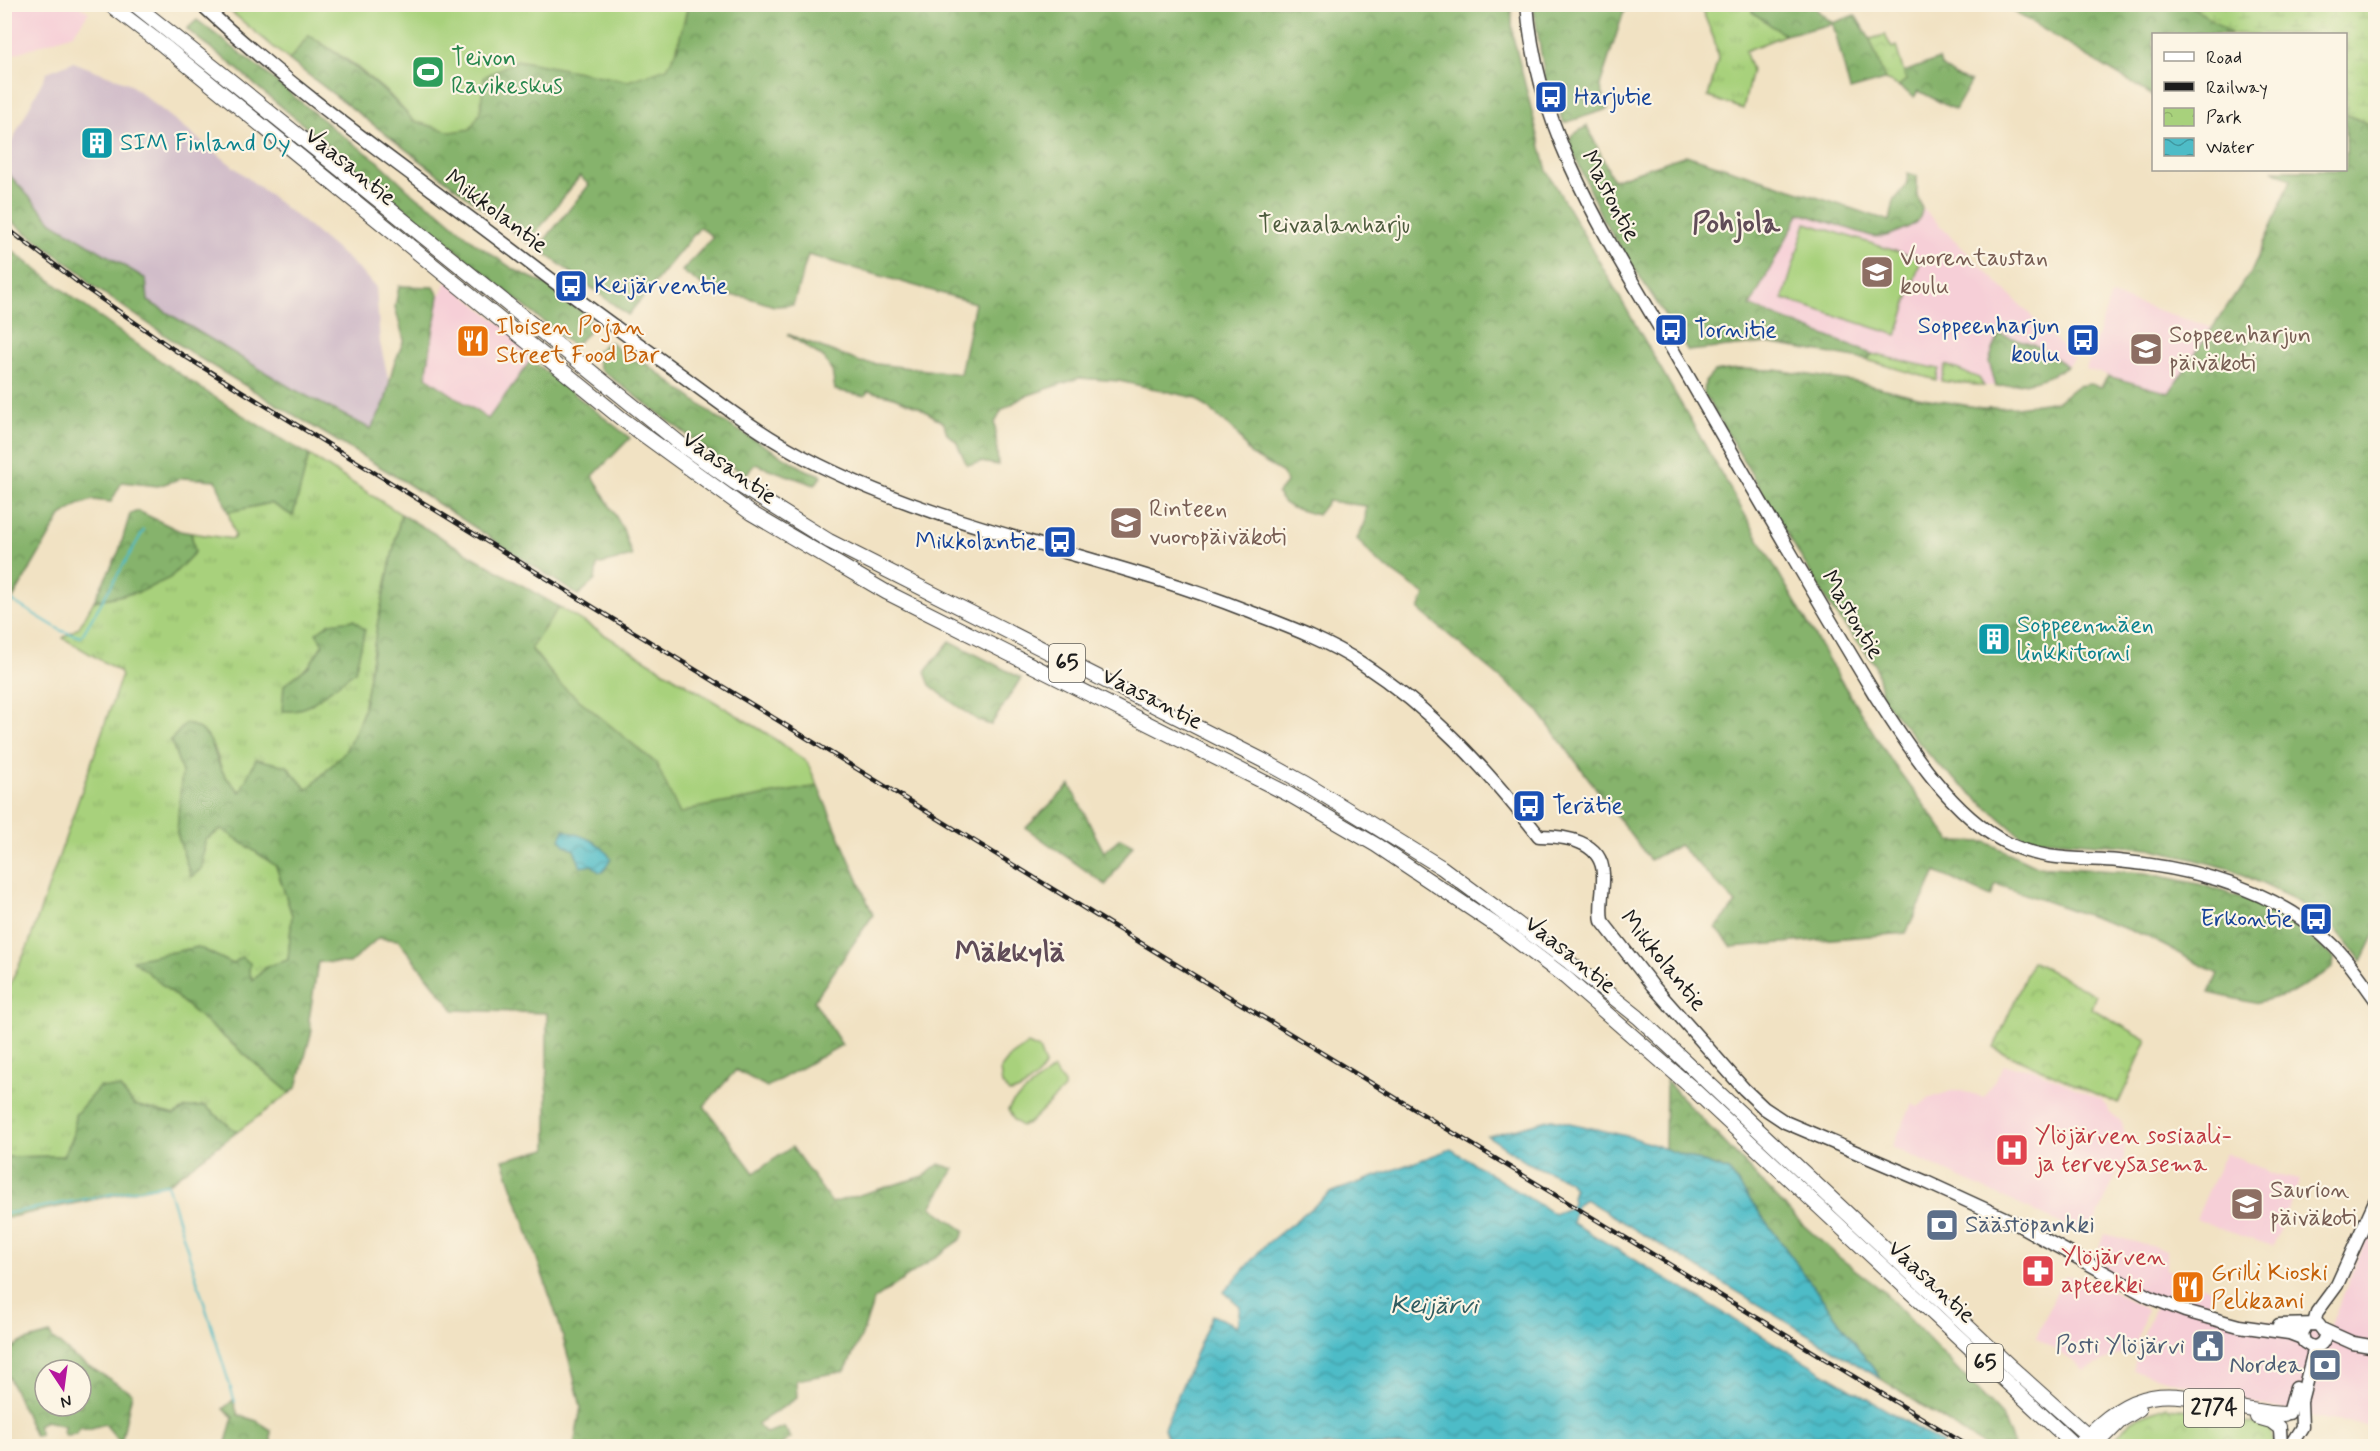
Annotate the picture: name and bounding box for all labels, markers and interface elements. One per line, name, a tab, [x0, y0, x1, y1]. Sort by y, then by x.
legend	[2152, 33, 2347, 171]
place label: Teivon Ravikeskus	[451, 43, 563, 102]
text: Road	[2206, 46, 2242, 70]
sports icon: Teivon Ravikeskus	[410, 54, 446, 90]
text: Railway	[2206, 76, 2268, 100]
bus stop icon: Harjutie	[1533, 79, 1569, 115]
place label: Harjutie	[1574, 82, 1653, 113]
text: Park	[2206, 106, 2242, 130]
street label: Vaasantie	[298, 121, 402, 214]
building icon: SIM Finland Oy	[79, 125, 115, 161]
place label: SIM Finland Oy	[120, 128, 291, 159]
text: Water	[2206, 136, 2255, 160]
street label: Mastontie	[1573, 145, 1647, 247]
street label: Mikkolantie	[438, 163, 554, 261]
district label: Pohjola	[1692, 204, 1781, 244]
park label: Teivaalanharju	[1258, 210, 1410, 241]
place label: Vuorentaustan koulu	[1900, 243, 2048, 302]
school or university icon: Vuorentaustan koulu	[1859, 254, 1895, 290]
bus stop icon: Keijärventie	[553, 268, 589, 304]
place label: Keijärventie	[594, 271, 728, 302]
place label: Soppeenharjun koulu	[1918, 311, 2060, 370]
place label: Iloisen Pojan Street Food Bar	[496, 312, 660, 371]
bus stop icon: Tornitie	[1653, 312, 1689, 348]
place label: Tornitie	[1694, 315, 1777, 346]
place label: Soppeenharjun päiväkoti	[2169, 320, 2311, 379]
bus stop icon: Soppeenharjun koulu	[2065, 322, 2101, 358]
restaurant icon: Iloisen Pojan Street Food Bar	[455, 323, 491, 359]
school or university icon: Soppeenharjun päiväkoti	[2128, 331, 2164, 367]
street label: Vaasantie	[675, 424, 783, 512]
place label: Rinteen vuoropäiväkoti	[1149, 494, 1286, 553]
school or university icon: Rinteen vuoropäiväkoti	[1108, 505, 1144, 541]
bus stop icon: Mikkolantie	[1042, 524, 1078, 560]
place label: Mikkolantie	[915, 527, 1037, 558]
street label: Mastontie	[1813, 565, 1891, 666]
place label: Soppeenmäen linkkitorni	[2017, 610, 2154, 669]
building icon: Soppeenmäen linkkitorni	[1976, 621, 2012, 657]
road number: 65	[1049, 644, 1085, 682]
street label: Vaasantie	[1096, 660, 1208, 738]
bus stop icon: Terätie	[1511, 788, 1547, 824]
place label: Terätie	[1552, 791, 1623, 822]
bus stop icon: Erkontie	[2298, 901, 2334, 937]
street label: Mikkolantie	[1613, 904, 1714, 1018]
place label: Erkontie	[2200, 904, 2293, 935]
street label: Vaasantie	[1518, 909, 1622, 1002]
district label: Mäkkylä	[955, 933, 1065, 972]
place label: Ylöjärven sosiaali- ja terveysasema	[2034, 1121, 2232, 1180]
hospital icon: Ylöjärven sosiaali- ja terveysasema	[1994, 1132, 2030, 1168]
place label: Saurion päiväkoti	[2270, 1175, 2356, 1234]
school or university icon: Saurion päiväkoti	[2229, 1186, 2265, 1222]
bank icon: Säästöpankki	[1924, 1207, 1960, 1243]
place label: Säästöpankki	[1965, 1210, 2095, 1241]
street label: Vaasantie	[1880, 1233, 1982, 1331]
place label: Ylöjärven apteekki	[2061, 1242, 2166, 1301]
pharmacy icon: Ylöjärven apteekki	[2020, 1253, 2056, 1289]
place label: Grilli Kioski Pelikaani	[2211, 1258, 2328, 1317]
restaurant icon: Grilli Kioski Pelikaani	[2170, 1269, 2206, 1305]
water label: Keijärvi	[1390, 1289, 1480, 1323]
public building icon: Posti Ylöjärvi	[2190, 1328, 2226, 1364]
place label: Posti Ylöjärvi	[2056, 1331, 2185, 1362]
road number: 65	[1967, 1344, 2003, 1382]
bank icon: Nordea	[2307, 1347, 2343, 1383]
place label: Nordea	[2229, 1350, 2303, 1381]
north arrow	[33, 1358, 93, 1418]
road number: 2774	[2184, 1389, 2244, 1427]
text: N	[58, 1390, 74, 1413]

